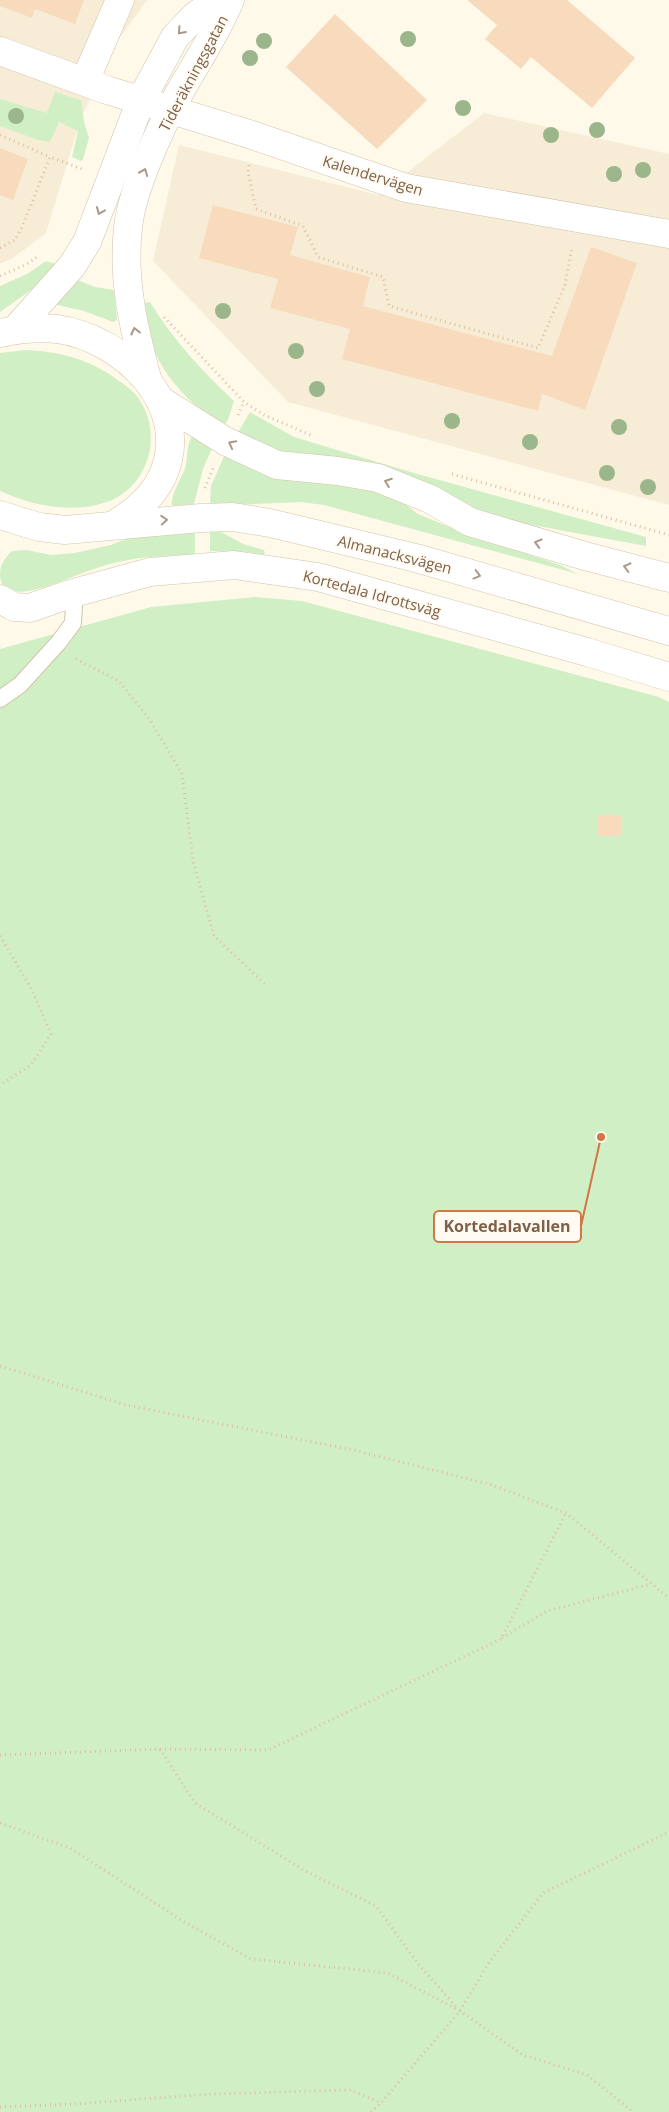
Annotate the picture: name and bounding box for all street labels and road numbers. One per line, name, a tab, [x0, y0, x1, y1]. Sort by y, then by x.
street label: Tideräkningsgatan	[154, 11, 232, 135]
street label: Kalendervägen	[320, 150, 426, 200]
street label: Almanacksvägen	[336, 530, 454, 578]
street label: Kortedala Idrottsväg	[301, 565, 443, 621]

